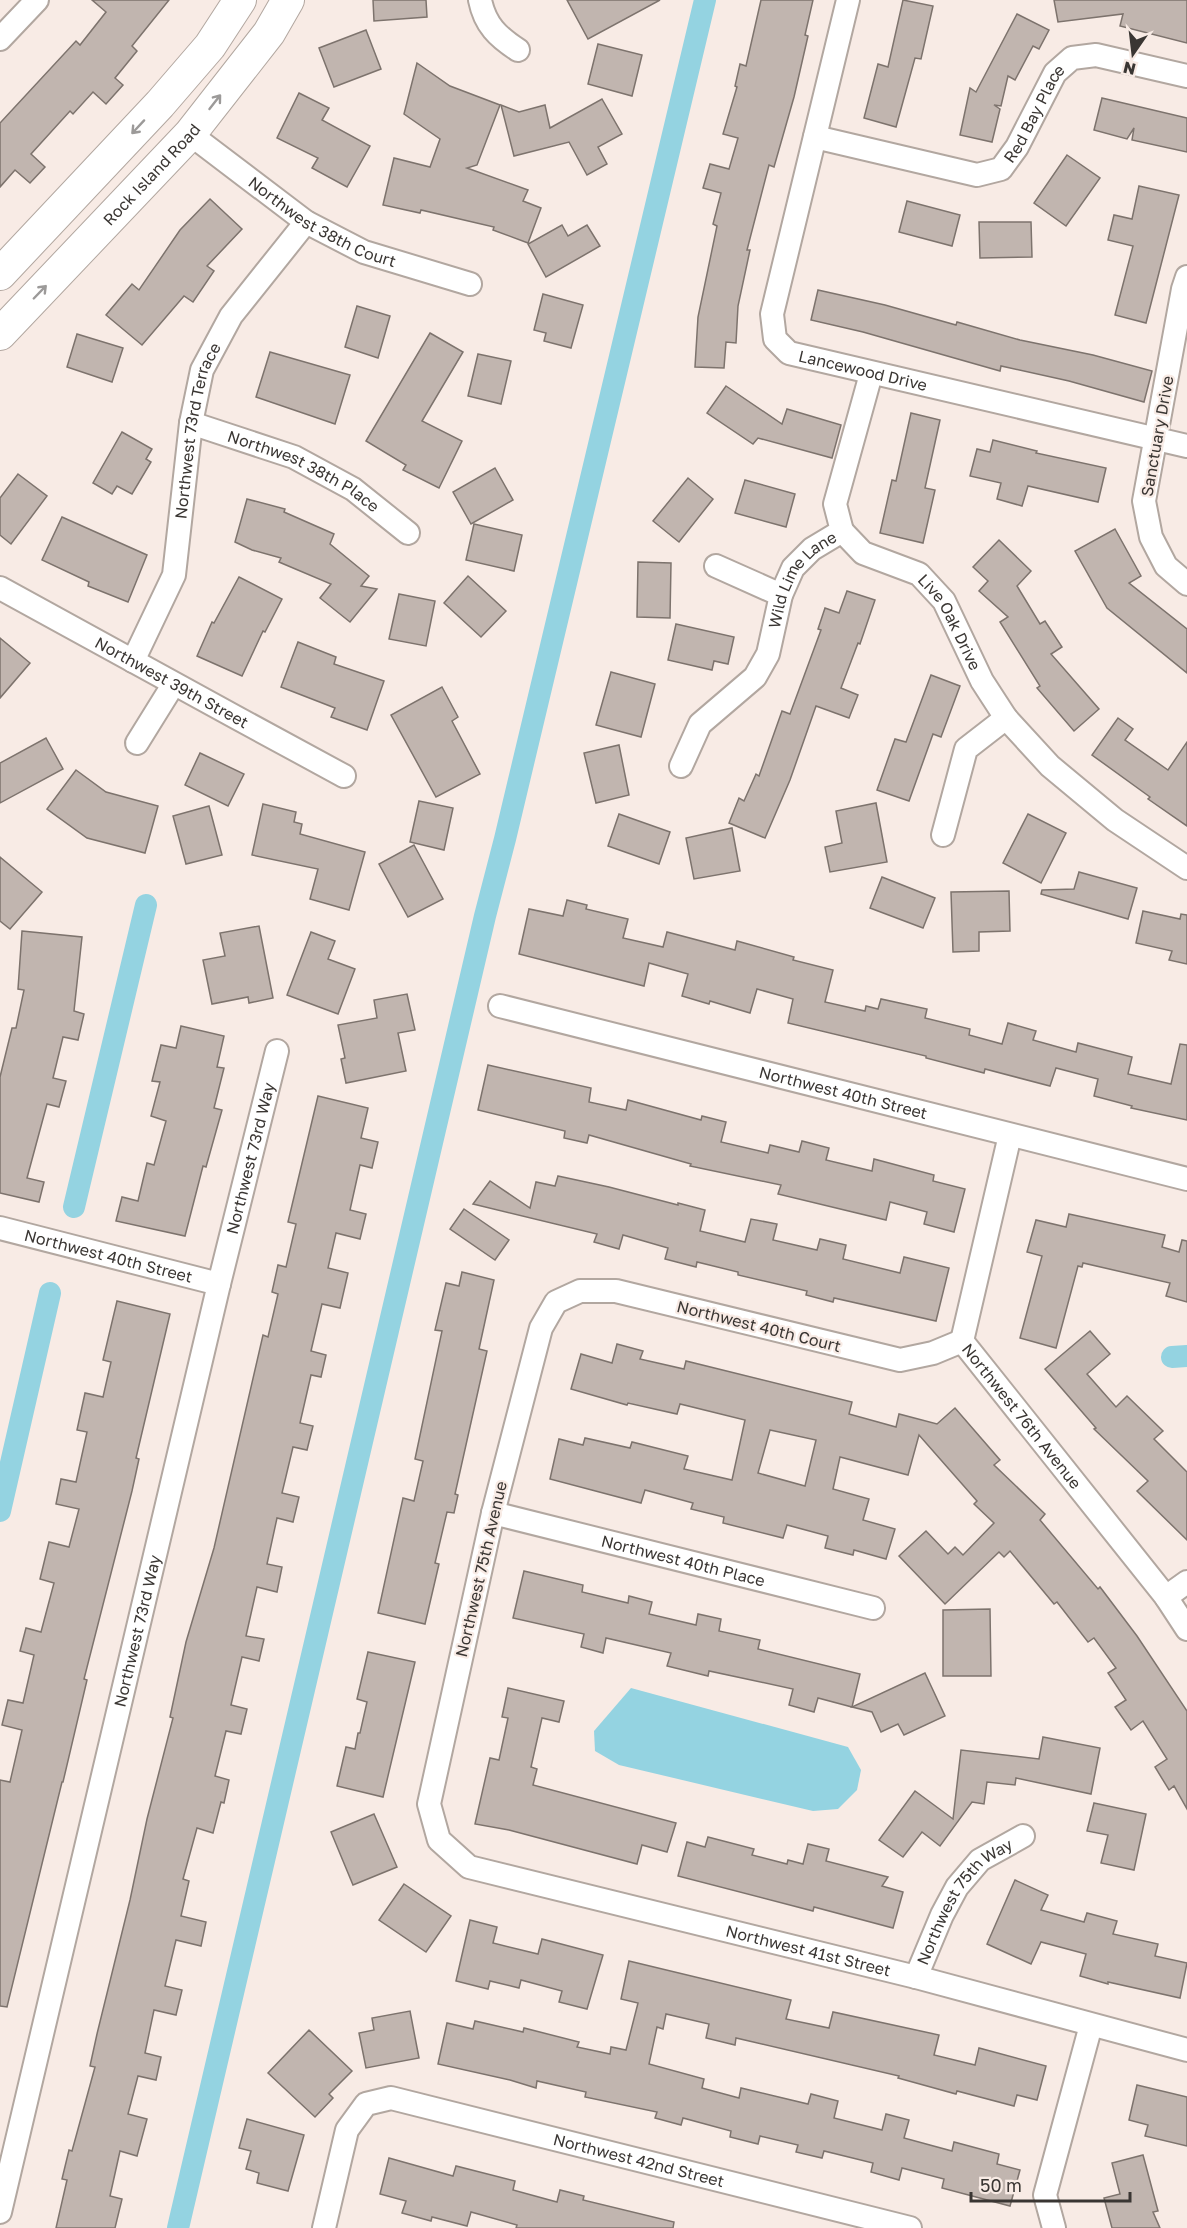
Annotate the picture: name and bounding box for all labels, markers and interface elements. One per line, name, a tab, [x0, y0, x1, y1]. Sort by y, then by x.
north arrow	[1103, 24, 1163, 84]
text: N	[1121, 57, 1138, 80]
street label: Red Bay Place	[999, 60, 1068, 166]
one-way arrow	[209, 94, 222, 110]
one-way arrow	[131, 119, 145, 134]
street label: Rock Island Road	[99, 120, 204, 230]
street label: Northwest 38th Court	[245, 172, 399, 271]
one-way arrow	[33, 284, 48, 299]
street label: Northwest 73rd Terrace	[170, 339, 225, 520]
street label: Lancewood Drive	[797, 346, 929, 395]
street label: Sanctuary Drive	[1137, 374, 1177, 498]
street label: Northwest 38th Place	[225, 426, 384, 516]
street label: Wild Lime Lane	[764, 527, 840, 630]
street label: Live Oak Drive	[914, 570, 985, 673]
street label: Northwest 39th Street	[92, 632, 252, 732]
street label: Northwest 40th Street	[757, 1062, 930, 1123]
street label: Northwest 73rd Way	[222, 1080, 279, 1236]
street label: Northwest 40th Street	[22, 1225, 195, 1287]
street label: Northwest 40th Court	[675, 1296, 843, 1356]
street label: Northwest 76th Avenue	[958, 1339, 1086, 1493]
street label: Northwest 75th Avenue	[451, 1479, 511, 1659]
street label: Northwest 40th Place	[599, 1530, 767, 1591]
street label: Northwest 73rd Way	[110, 1553, 165, 1709]
street label: Northwest 75th Way	[912, 1834, 1016, 1968]
street label: Northwest 41st Street	[724, 1921, 893, 1980]
street label: Northwest 42nd Street	[551, 2129, 726, 2191]
scale bar	[971, 2165, 1130, 2203]
text: 50 m	[980, 2174, 1022, 2196]

